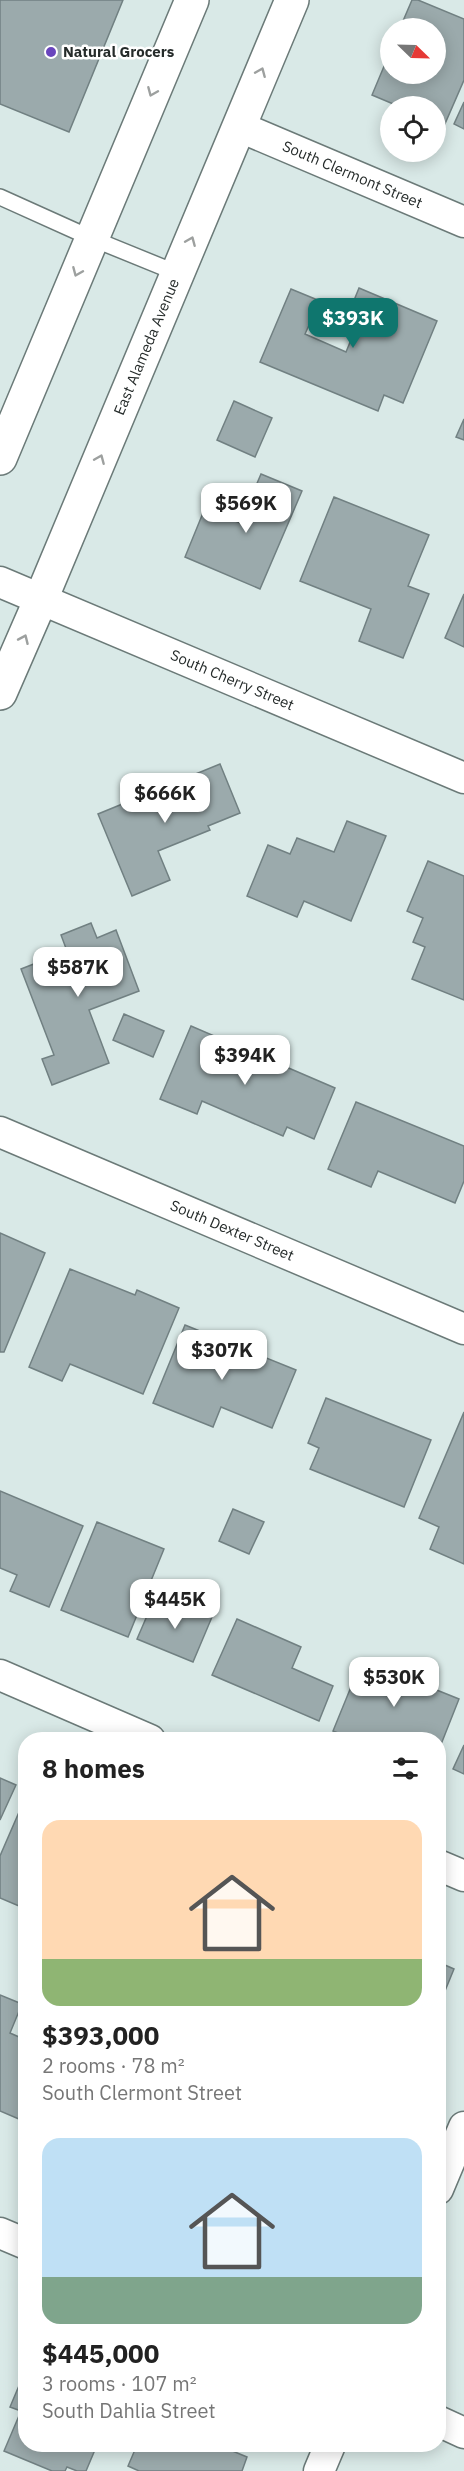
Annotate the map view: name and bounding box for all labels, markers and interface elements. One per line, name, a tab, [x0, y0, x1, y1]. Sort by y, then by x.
north arrow	[380, 18, 446, 84]
map controls	[380, 18, 446, 162]
place label: Natural Grocers	[63, 42, 175, 61]
marker: Natural Grocers	[44, 45, 58, 59]
one-way arrow	[254, 68, 266, 79]
one-way arrow	[147, 86, 159, 97]
button: locate	[380, 96, 446, 162]
street label: South Clermont Street	[280, 136, 425, 212]
one-way arrow	[184, 236, 196, 247]
one-way arrow	[72, 266, 84, 277]
street label: East Alameda Avenue	[109, 275, 183, 418]
pin: $393K	[311, 298, 395, 349]
text: $393K	[322, 304, 384, 331]
one-way arrow	[93, 455, 105, 466]
pin: $569K	[204, 483, 288, 534]
text: $569K	[215, 489, 277, 516]
one-way arrow	[16, 634, 28, 645]
street label: South Cherry Street	[168, 645, 297, 714]
pin: $666K	[123, 773, 207, 824]
text: $666K	[134, 779, 196, 806]
pin: $587K	[36, 947, 120, 998]
text: $587K	[47, 953, 109, 980]
pin: $394K	[203, 1035, 287, 1086]
text: $394K	[214, 1041, 276, 1068]
street label: South Dexter Street	[167, 1195, 297, 1265]
pin: $307K	[180, 1330, 264, 1381]
text: $307K	[191, 1336, 253, 1363]
pin: $445K	[133, 1579, 217, 1630]
text: $445K	[144, 1585, 206, 1612]
pin: $530K	[352, 1657, 436, 1708]
text: $530K	[363, 1663, 425, 1690]
text: 8 homes	[42, 1751, 145, 1785]
icon: filters	[389, 1752, 422, 1785]
icon: home	[178, 1859, 286, 1967]
text: $393,000	[42, 2018, 159, 2052]
text: 2 rooms · 78 m²	[42, 2052, 185, 2079]
text: South Clermont Street	[42, 2079, 242, 2106]
icon: home	[178, 2177, 286, 2285]
text: $445,000	[42, 2336, 159, 2370]
text: 3 rooms · 107 m²	[42, 2370, 197, 2397]
text: South Dahlia Street	[42, 2397, 215, 2424]

